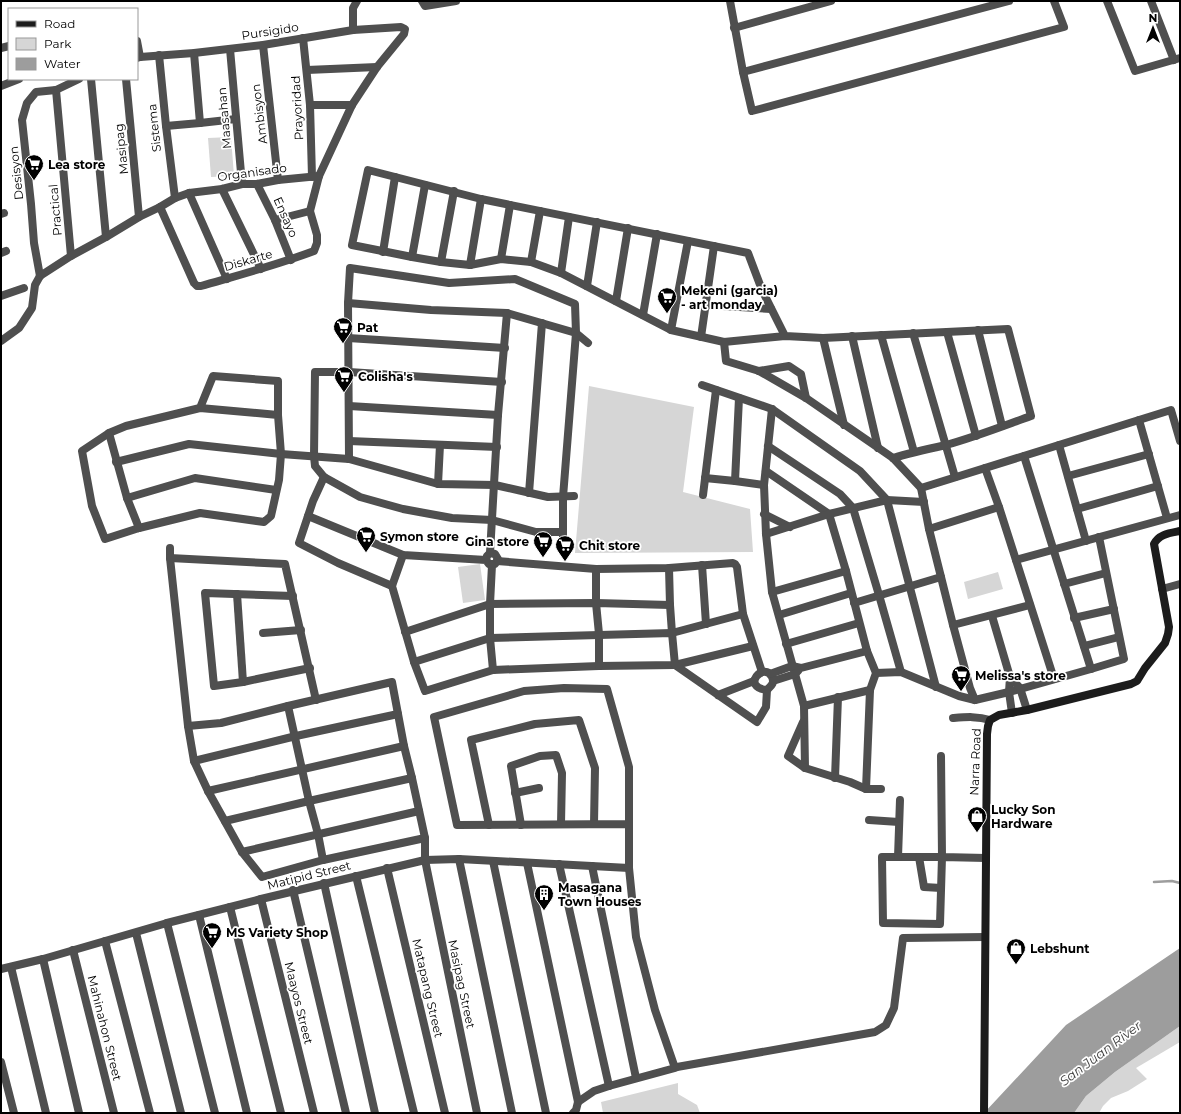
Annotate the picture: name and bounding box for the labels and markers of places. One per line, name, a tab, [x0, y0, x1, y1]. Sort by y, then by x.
supermarket icon: Lea store	[23, 153, 45, 181]
place label: Lea store	[48, 157, 106, 172]
place label: Mekeni (garcia) - art monday	[681, 283, 778, 312]
supermarket icon: Mekeni (garcia) - art monday	[656, 286, 678, 314]
supermarket icon: Pat	[332, 316, 354, 344]
place label: Pat	[357, 320, 379, 335]
supermarket icon: Colisha's	[333, 365, 355, 393]
place label: Colisha's	[358, 369, 413, 384]
supermarket icon: Symon store	[355, 525, 377, 553]
place label: Symon store	[380, 529, 459, 544]
supermarket icon: Gina store	[532, 530, 554, 558]
place label: Gina store	[465, 534, 529, 549]
supermarket icon: Chit store	[554, 534, 576, 562]
place label: Chit store	[579, 538, 641, 553]
supermarket icon: Melissa's store	[950, 664, 972, 692]
place label: Melissa's store	[975, 668, 1066, 683]
place label: Lucky Son Hardware	[991, 802, 1055, 831]
shop icon: Lucky Son Hardware	[966, 805, 988, 833]
place label: Masagana Town Houses	[558, 880, 642, 909]
building icon: Masagana Town Houses	[533, 883, 555, 911]
supermarket icon: MS Variety Shop	[201, 921, 223, 949]
place label: MS Variety Shop	[226, 925, 328, 940]
shop icon: Lebshunt	[1005, 937, 1027, 965]
place label: Lebshunt	[1030, 941, 1090, 956]

